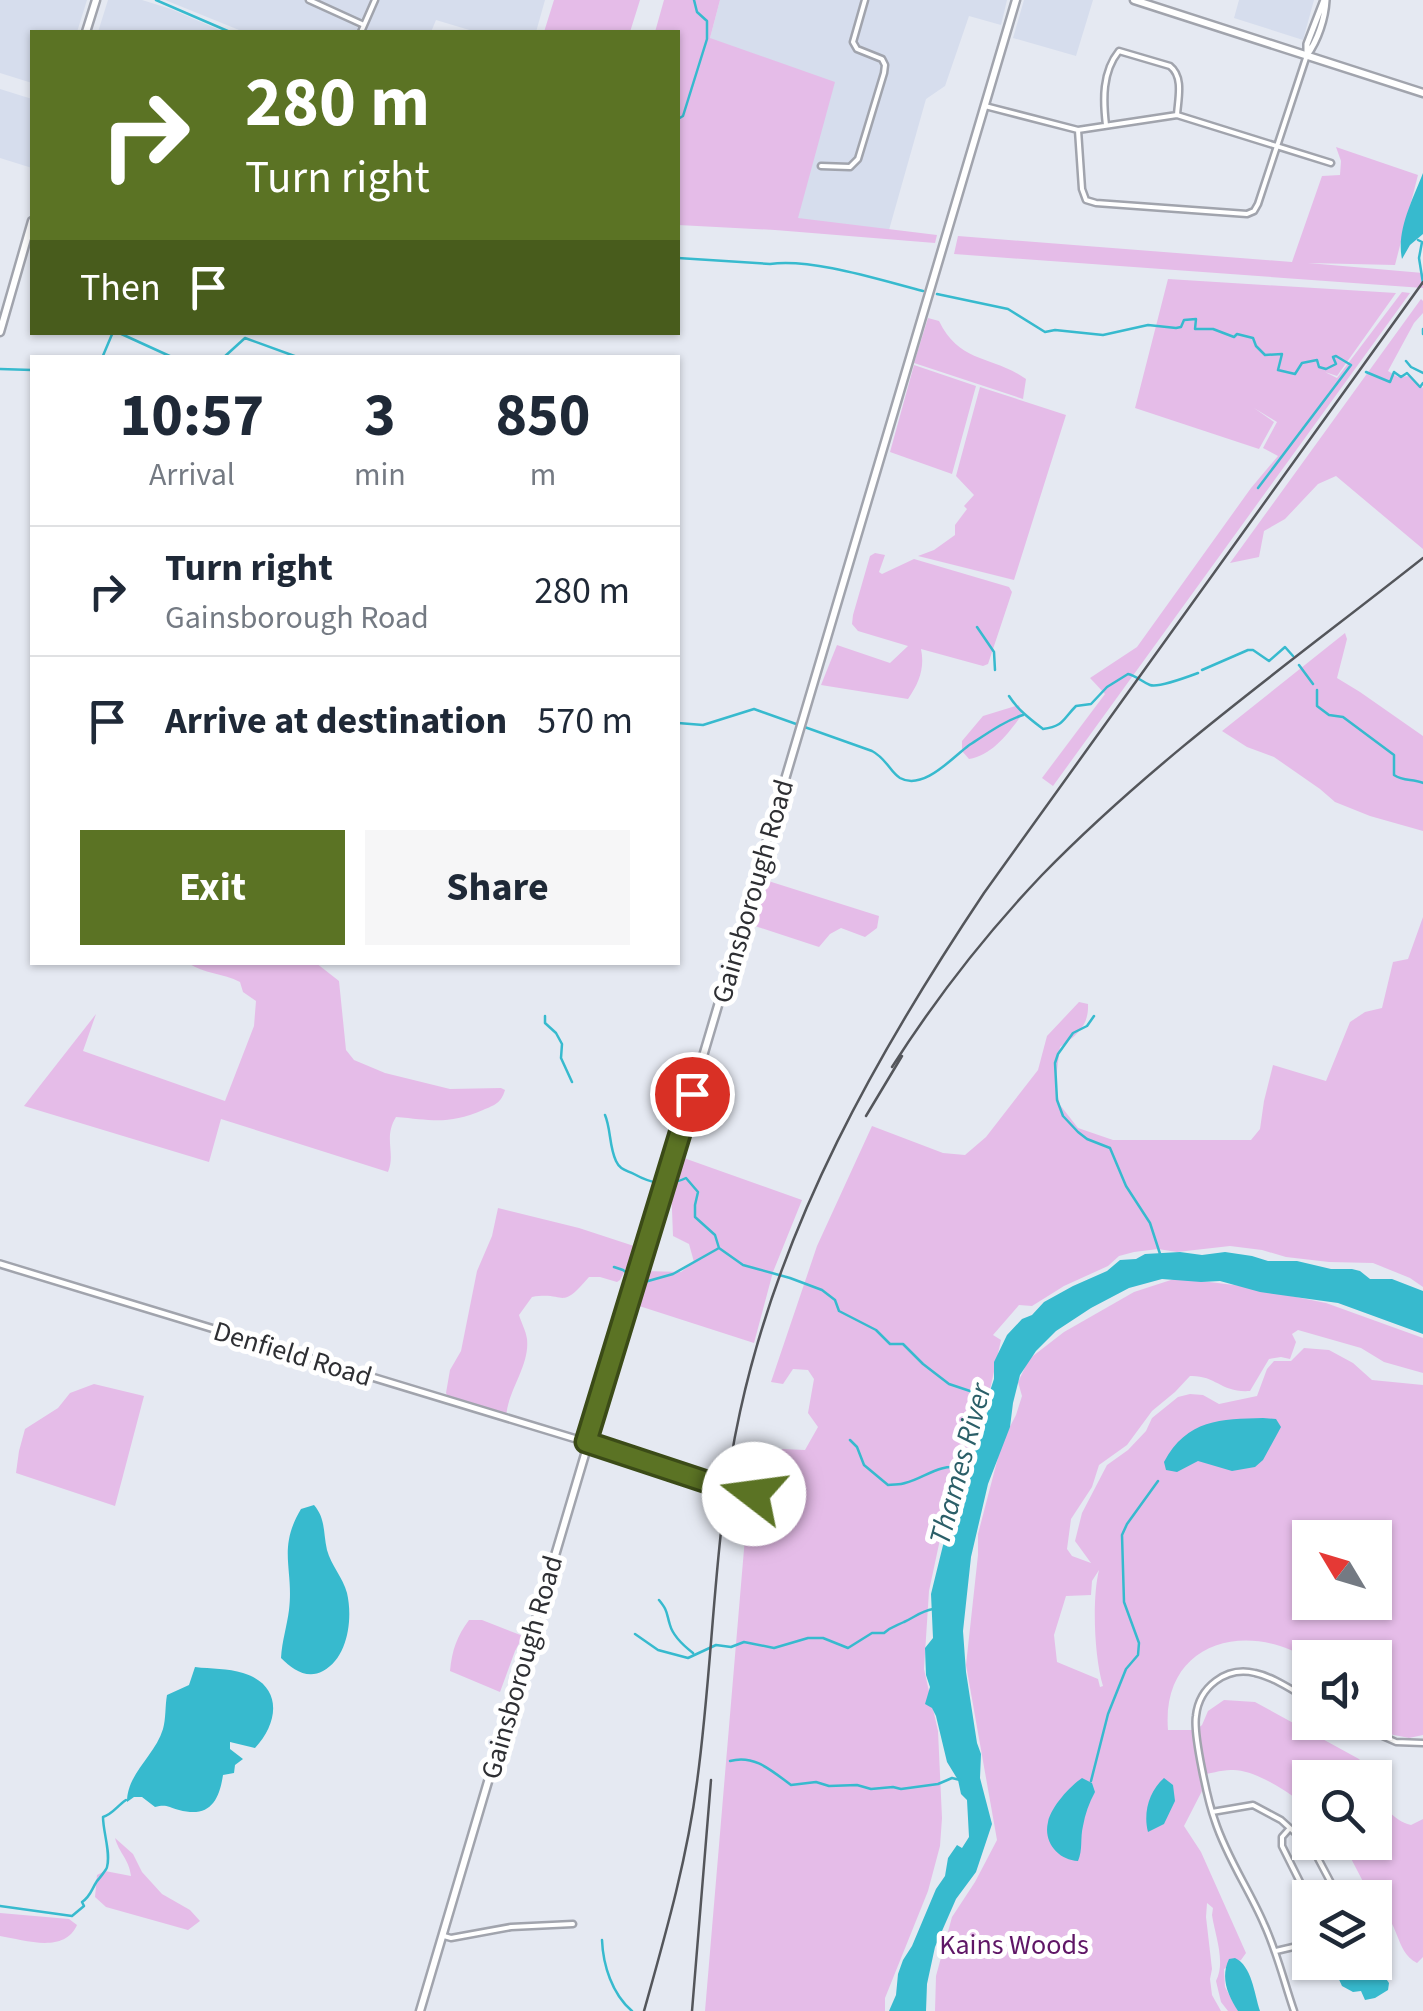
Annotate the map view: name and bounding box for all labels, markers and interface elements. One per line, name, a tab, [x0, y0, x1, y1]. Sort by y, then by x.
text: 280 m	[245, 53, 430, 153]
icon: right	[80, 70, 210, 200]
text: Turn right	[245, 146, 430, 210]
icon: arrive	[181, 260, 236, 315]
text: Then	[80, 261, 161, 315]
text: 10:57	[120, 374, 264, 459]
text: 3	[364, 374, 396, 459]
text: 850	[495, 374, 590, 459]
text: Arrival	[149, 452, 235, 498]
text: min	[354, 452, 406, 498]
text: m	[530, 452, 556, 498]
text: Turn right	[165, 541, 333, 595]
icon: right	[80, 564, 135, 619]
text: 280 m	[534, 564, 630, 618]
text: Gainsborough Road	[165, 595, 429, 641]
icon: arrive	[80, 694, 135, 749]
text: Arrive at destination	[165, 694, 507, 748]
text: 570 m	[537, 694, 633, 748]
street label: Gainsborough Road	[702, 775, 804, 1008]
button: Exit	[80, 830, 345, 945]
button: Share	[365, 830, 630, 945]
pin	[650, 1052, 735, 1137]
icon: arrive	[665, 1067, 720, 1122]
street label: Denfield Road	[209, 1311, 377, 1397]
water label: Thames River	[918, 1377, 1003, 1550]
position arrow	[702, 1442, 806, 1546]
north arrow	[1292, 1520, 1392, 1620]
map controls	[1292, 1520, 1392, 1980]
street label: Gainsborough Road	[471, 1551, 573, 1784]
button: sound	[1292, 1640, 1392, 1740]
button: search	[1292, 1760, 1392, 1860]
button: layers	[1292, 1880, 1392, 1980]
park label: Kains Woods	[939, 1925, 1089, 1965]

